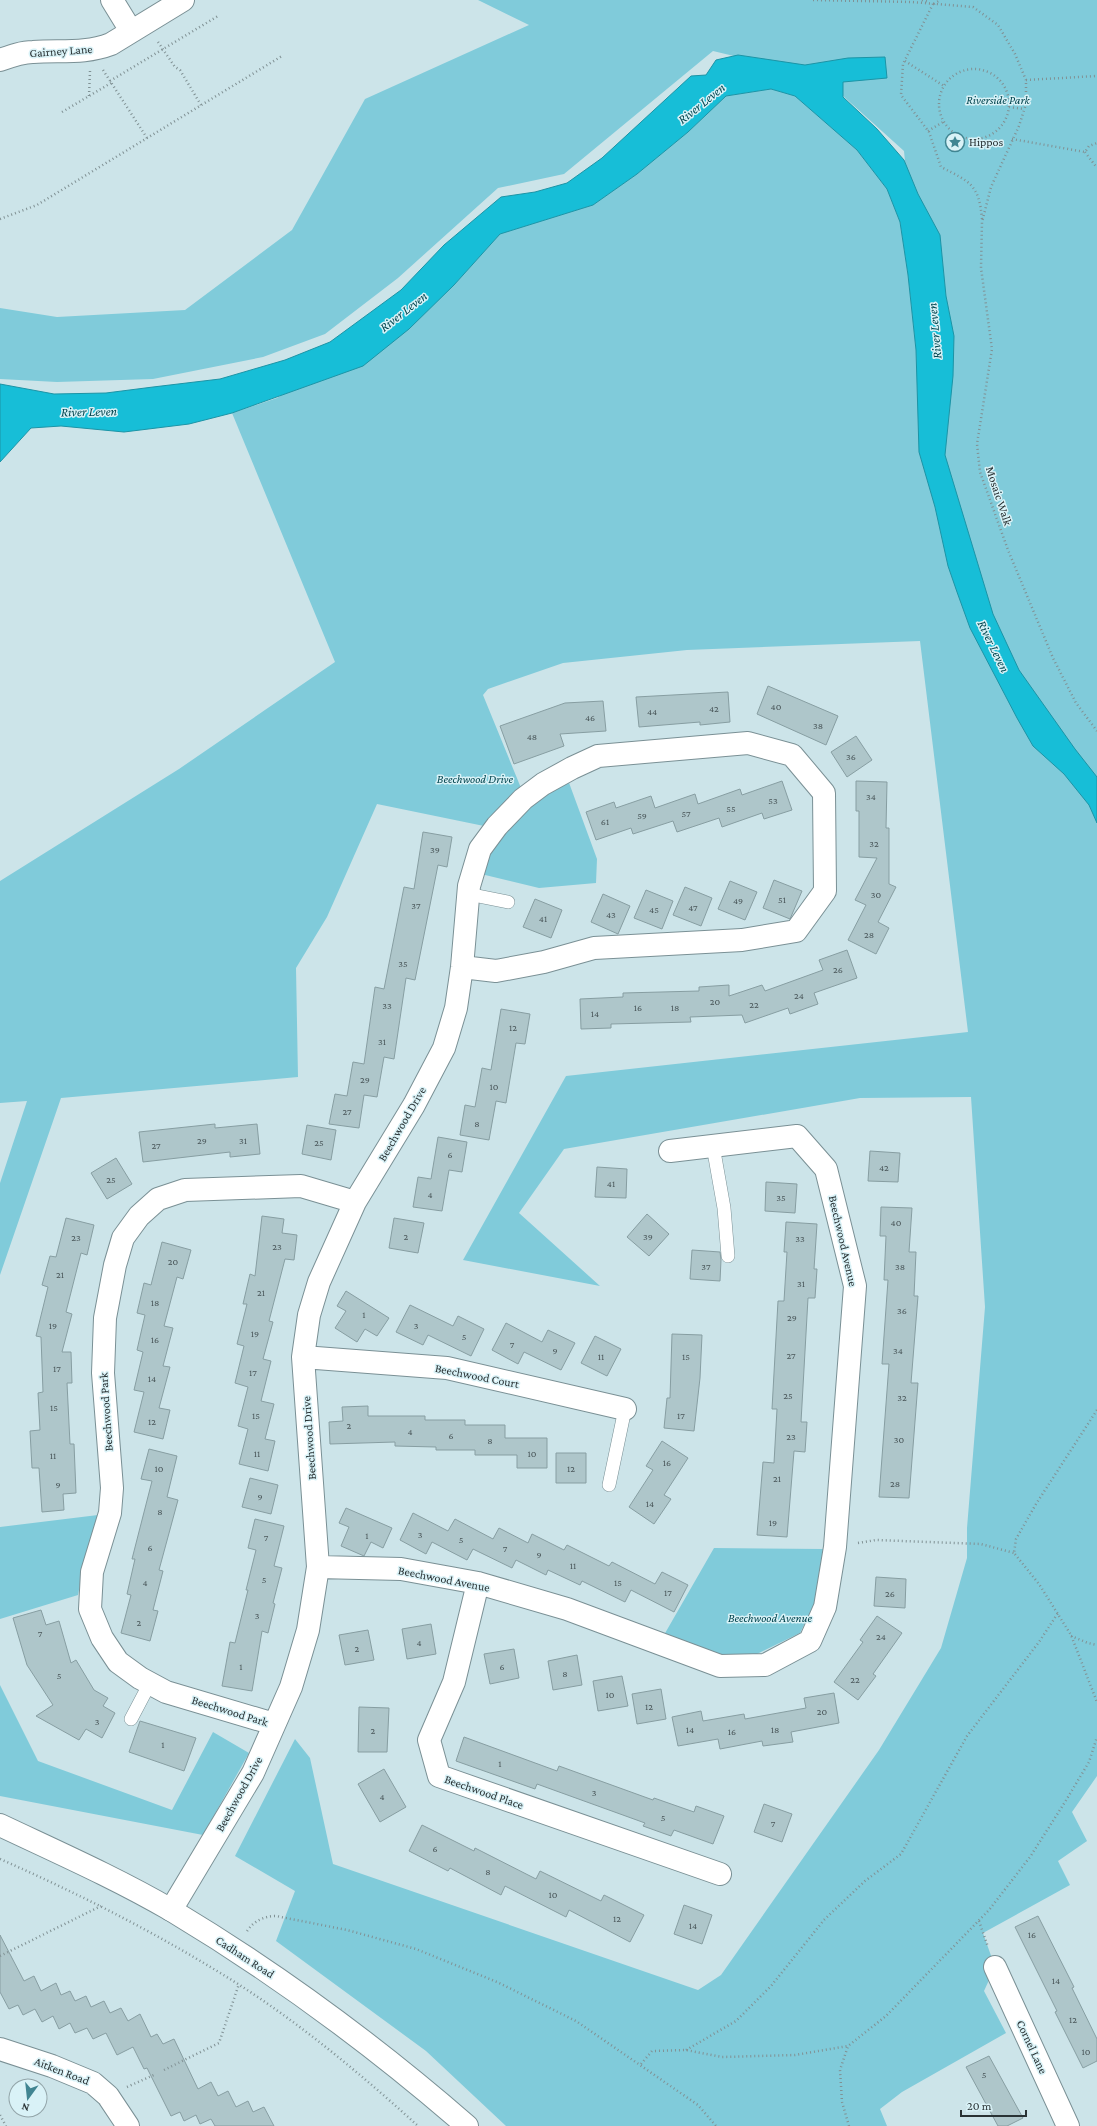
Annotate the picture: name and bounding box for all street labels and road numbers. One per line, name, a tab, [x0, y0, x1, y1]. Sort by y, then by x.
street label: Gairney Lane	[29, 42, 93, 60]
street label: Mosaic Walk	[983, 465, 1015, 528]
street label: Beechwood Drive	[375, 1084, 429, 1164]
street label: Beechwood Avenue	[826, 1194, 860, 1288]
street label: Beechwood Court	[434, 1361, 521, 1391]
street label: Beechwood Park	[96, 1372, 116, 1452]
street label: Beechwood Drive	[299, 1396, 319, 1480]
street label: Beechwood Avenue	[397, 1563, 491, 1595]
street label: Beechwood Park	[190, 1693, 270, 1729]
street label: Beechwood Drive	[213, 1754, 265, 1834]
street label: Beechwood Place	[443, 1772, 525, 1812]
street label: Cadham Road	[213, 1933, 278, 1982]
street label: Cornel Lane	[1013, 2018, 1051, 2076]
street label: Aitken Road	[32, 2054, 92, 2088]

